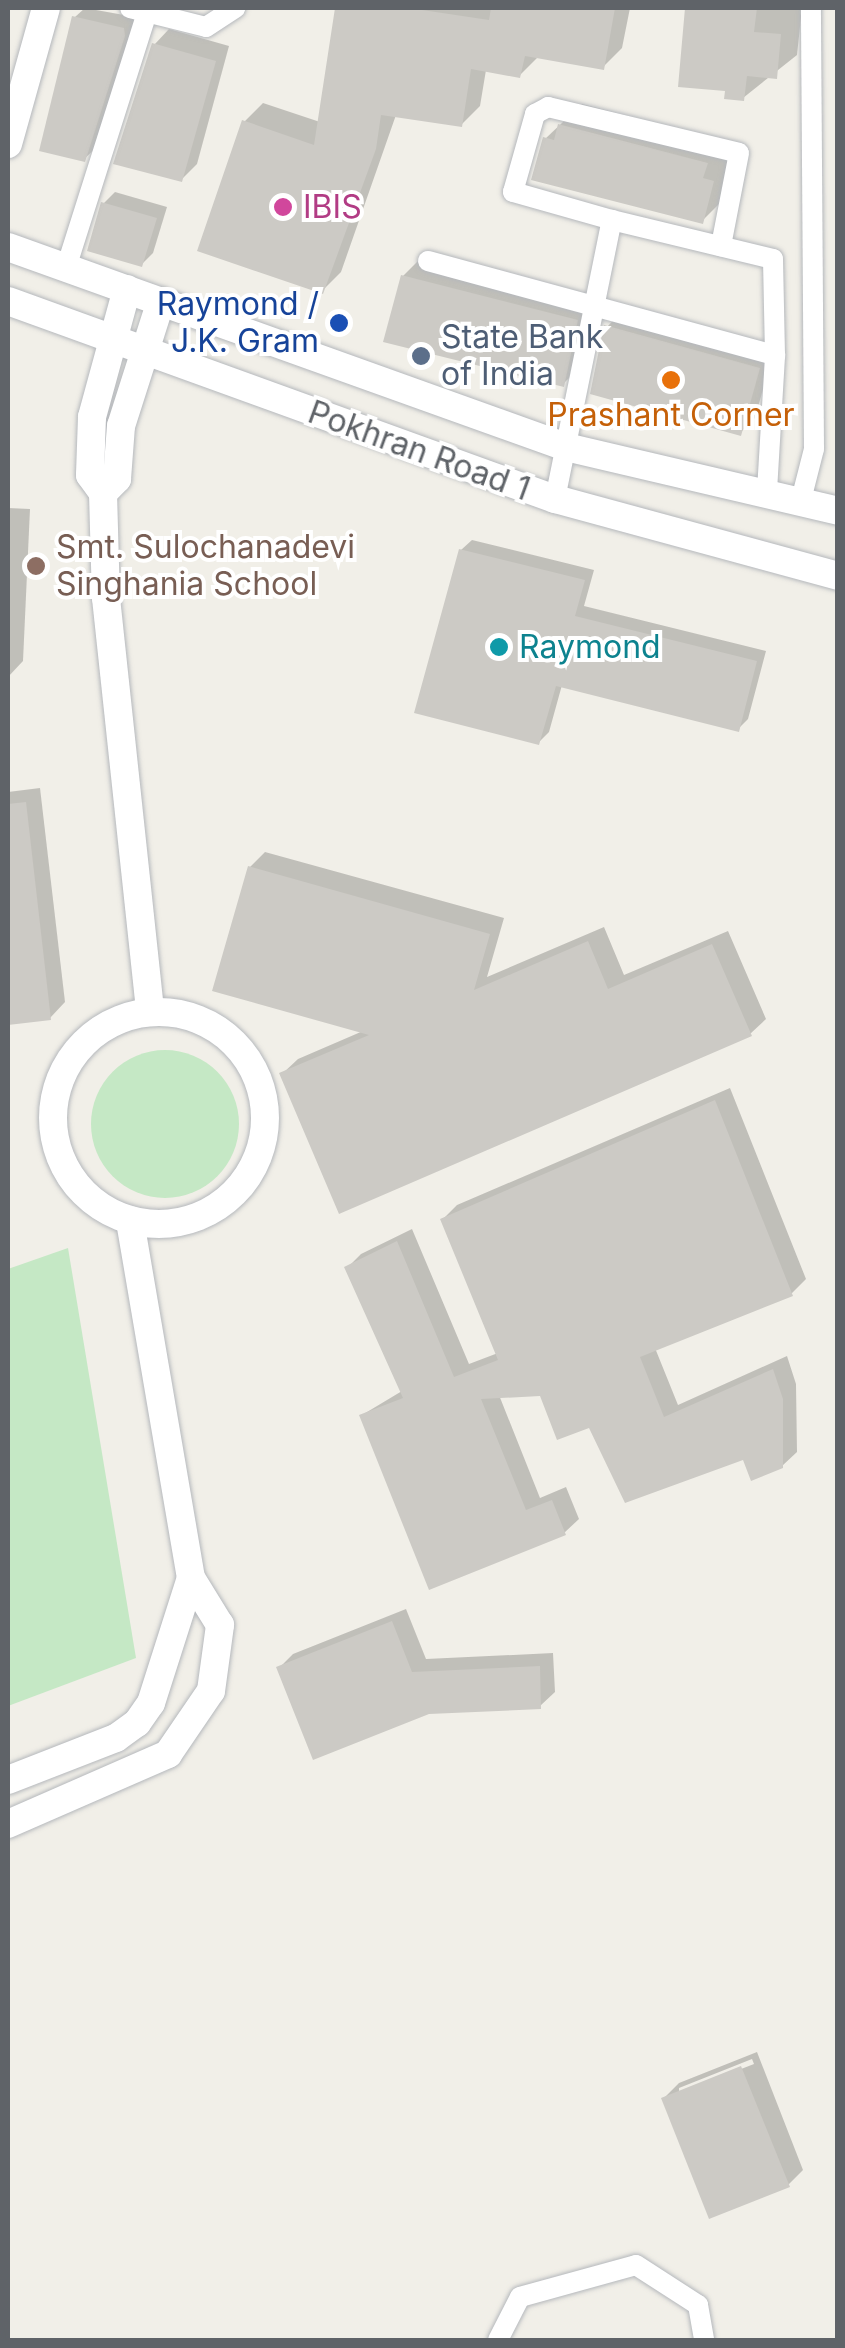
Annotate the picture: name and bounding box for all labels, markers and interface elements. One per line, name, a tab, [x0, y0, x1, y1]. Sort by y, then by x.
place label: IBIS	[303, 188, 362, 226]
marker: IBIS	[272, 196, 294, 218]
place label: Raymond / J.K. Gram	[157, 286, 319, 361]
marker: Raymond / J.K. Gram	[328, 312, 350, 334]
place label: State Bank of India	[441, 319, 603, 394]
marker: State Bank of India	[410, 345, 432, 367]
marker: Prashant Corner	[660, 369, 682, 391]
street label: Pokhran Road 1	[303, 393, 535, 509]
place label: Prashant Corner	[547, 396, 795, 434]
place label: Smt. Sulochanadevi Singhania School	[56, 529, 355, 604]
marker: Smt. Sulochanadevi Singhania School	[25, 555, 47, 577]
place label: Raymond	[519, 628, 661, 666]
marker: Raymond	[488, 636, 510, 658]

